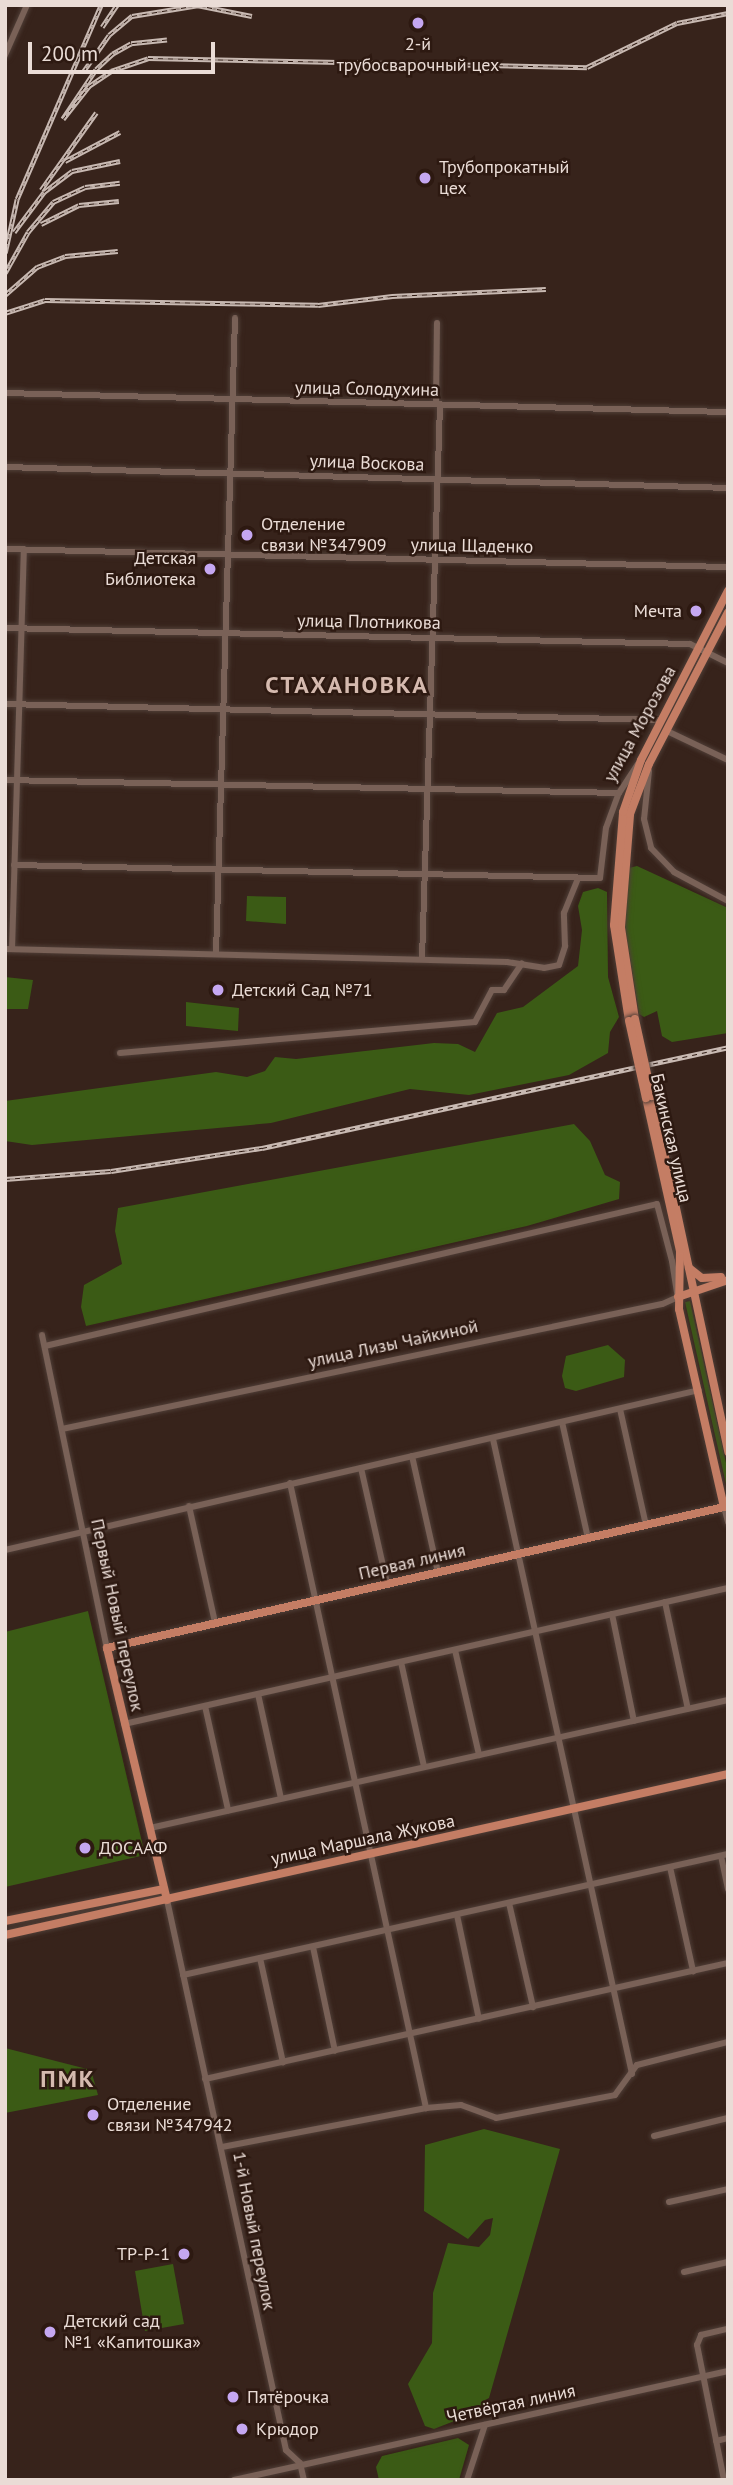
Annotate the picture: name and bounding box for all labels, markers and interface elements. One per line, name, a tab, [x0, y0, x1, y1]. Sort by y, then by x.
marker: 2-й трубосварочный цех	[410, 15, 426, 31]
scale bar	[32, 28, 219, 72]
place label: 2-й трубосварочный цех	[337, 34, 499, 76]
text: 200 m	[41, 40, 98, 67]
place label: Трубопрокатный цех	[439, 157, 569, 200]
marker: Трубопрокатный цех	[417, 170, 433, 186]
street label: улица Солодухина	[295, 377, 439, 401]
street label: улица Воскова	[309, 450, 425, 476]
place label: Отделение связи №347909	[261, 514, 386, 556]
marker: Отделение связи №347909	[239, 527, 255, 543]
street label: улица Щаденко	[411, 534, 533, 558]
place label: Детская Библиотека	[105, 548, 196, 590]
marker: Детская Библиотека	[202, 561, 218, 577]
place label: Мечта	[634, 600, 682, 622]
marker: Мечта	[688, 603, 704, 619]
street label: улица Плотникова	[297, 610, 441, 634]
street label: улица Морозова	[599, 662, 681, 786]
district label: СТАХАНОВКА	[266, 671, 428, 699]
place label: Детский Сад №71	[232, 979, 373, 1001]
marker: Детский Сад №71	[210, 982, 226, 998]
street label: Бакинская улица	[646, 1071, 696, 1205]
street label: улица Лизы Чайкиной	[306, 1315, 480, 1373]
street label: Первый Новый переулок	[86, 1517, 148, 1713]
street label: Первая линия	[356, 1539, 468, 1585]
street label: улица Маршала Жукова	[269, 1810, 457, 1870]
place label: ДОСААФ	[99, 1837, 167, 1859]
marker: ДОСААФ	[77, 1840, 93, 1856]
district label: ПМК	[41, 2065, 95, 2093]
place label: Отделение связи №347942	[107, 2094, 232, 2136]
marker: Отделение связи №347942	[85, 2107, 101, 2123]
street label: 1-й Новый переулок	[228, 2150, 280, 2312]
place label: ТР-Р-1	[117, 2243, 170, 2265]
marker: ТР-Р-1	[176, 2246, 192, 2262]
place label: Детский сад №1 «Капитошка»	[64, 2311, 201, 2354]
marker: Детский сад №1 «Капитошка»	[42, 2324, 58, 2340]
street label: Четвёртая линия	[445, 2380, 577, 2428]
place label: Пятёрочка	[247, 2386, 329, 2408]
marker: Пятёрочка	[225, 2389, 241, 2405]
place label: Крюдор	[256, 2418, 319, 2440]
marker: Крюдор	[234, 2421, 250, 2437]

